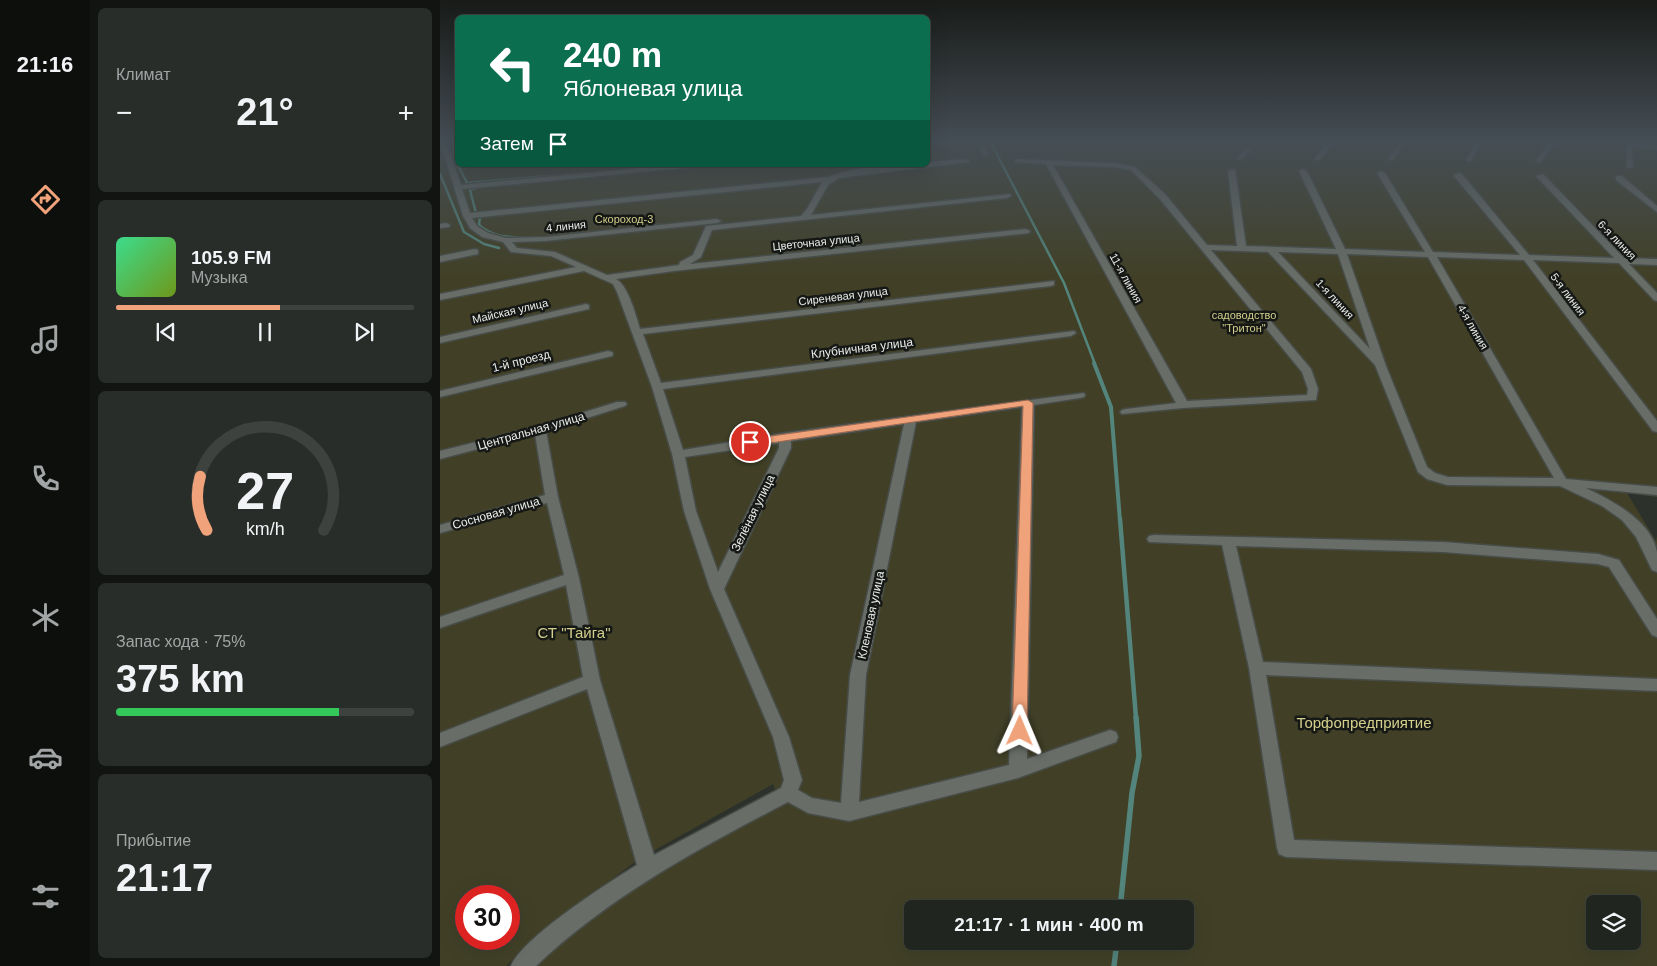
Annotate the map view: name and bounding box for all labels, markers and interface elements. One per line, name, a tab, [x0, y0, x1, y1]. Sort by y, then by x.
icon: left	[480, 35, 545, 100]
text: 240 m	[563, 35, 662, 74]
text: 21:16	[17, 52, 73, 77]
text: Климат	[116, 66, 170, 83]
text: Яблоневая улица	[563, 76, 742, 101]
text: 21°	[236, 91, 294, 133]
text: −	[116, 97, 132, 128]
text: +	[398, 97, 414, 128]
icon: arrive	[544, 130, 572, 158]
text: Затем	[480, 133, 534, 154]
icon: directions	[28, 182, 63, 217]
park label: Скороход-3	[595, 213, 653, 225]
street label: 4 линия	[546, 218, 587, 234]
street label: 6-я линия	[1595, 218, 1639, 262]
street label: Цветочная улица	[772, 231, 861, 253]
text: 105.9 FM	[191, 247, 271, 268]
street label: 11-я линия	[1107, 251, 1145, 305]
text: Музыка	[191, 269, 248, 286]
street label: 5-я линия	[1548, 271, 1588, 317]
street label: 1-я линия	[1314, 277, 1356, 321]
street label: Сиреневая улица	[798, 284, 889, 307]
street label: Майская улица	[471, 296, 550, 326]
street label: 4-я линия	[1455, 303, 1491, 351]
park label: садоводство "Тритон"	[1212, 309, 1276, 334]
icon: previous	[152, 318, 180, 346]
icon: pause	[251, 318, 279, 346]
icon: next	[350, 318, 378, 346]
icon: music	[28, 322, 63, 357]
street label: Клубничная улица	[810, 335, 914, 361]
street label: 1-й проезд	[491, 347, 551, 375]
street label: Центральная улица	[476, 409, 586, 453]
pin	[729, 421, 771, 463]
icon: arrive	[736, 428, 764, 456]
icon: phone	[28, 461, 63, 496]
text: 27	[236, 462, 294, 520]
street label: Зелёная улица	[728, 472, 778, 554]
street label: Сосновая улица	[451, 494, 542, 532]
text: km/h	[246, 519, 284, 539]
street label: Кленовая улица	[855, 569, 887, 660]
icon: climate	[28, 600, 63, 635]
park label: СТ "Тайга"	[537, 624, 611, 641]
text: Запас хода · 75%	[116, 633, 245, 650]
text: 375 km	[116, 658, 245, 700]
position arrow	[993, 704, 1045, 756]
park label: Торфопредприятие	[1296, 714, 1432, 731]
icon: car	[28, 740, 63, 775]
text: Прибытие	[116, 832, 191, 849]
text: 21:17	[116, 857, 213, 899]
icon: filters	[28, 879, 63, 914]
speed limit sign: 30	[455, 885, 520, 950]
map controls	[1586, 895, 1641, 950]
button: layers	[1586, 895, 1641, 950]
text: 21:17 · 1 мин · 400 m	[954, 914, 1144, 935]

